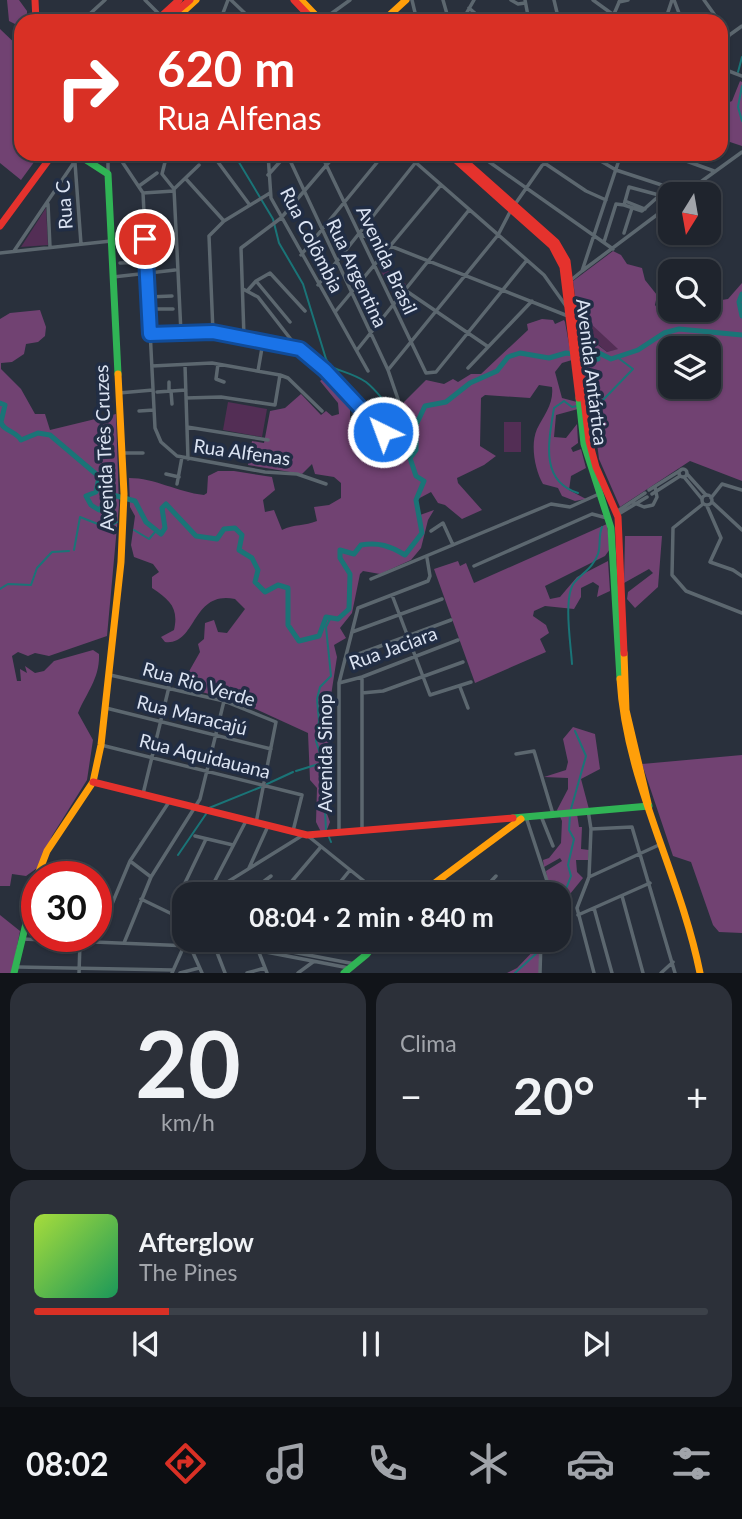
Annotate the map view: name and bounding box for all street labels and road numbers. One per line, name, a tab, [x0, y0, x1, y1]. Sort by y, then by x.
street label: Rua C	[50, 179, 77, 230]
street label: Rua Colômbia	[276, 183, 349, 296]
street label: Avenida Brasil	[352, 202, 423, 318]
street label: Rua Argentina	[322, 215, 393, 331]
street label: Avenida Antártica	[572, 297, 613, 447]
street label: Avenida Três Cruzes	[89, 364, 118, 532]
street label: Rua Alfenas	[192, 433, 292, 470]
street label: Rua Jaciara	[346, 621, 440, 674]
street label: Rua Rio Verde	[140, 656, 258, 711]
street label: Rua Maracajú	[134, 690, 250, 739]
street label: Avenida Sinop	[313, 694, 336, 812]
street label: Rua Aquidauana	[137, 728, 273, 783]

